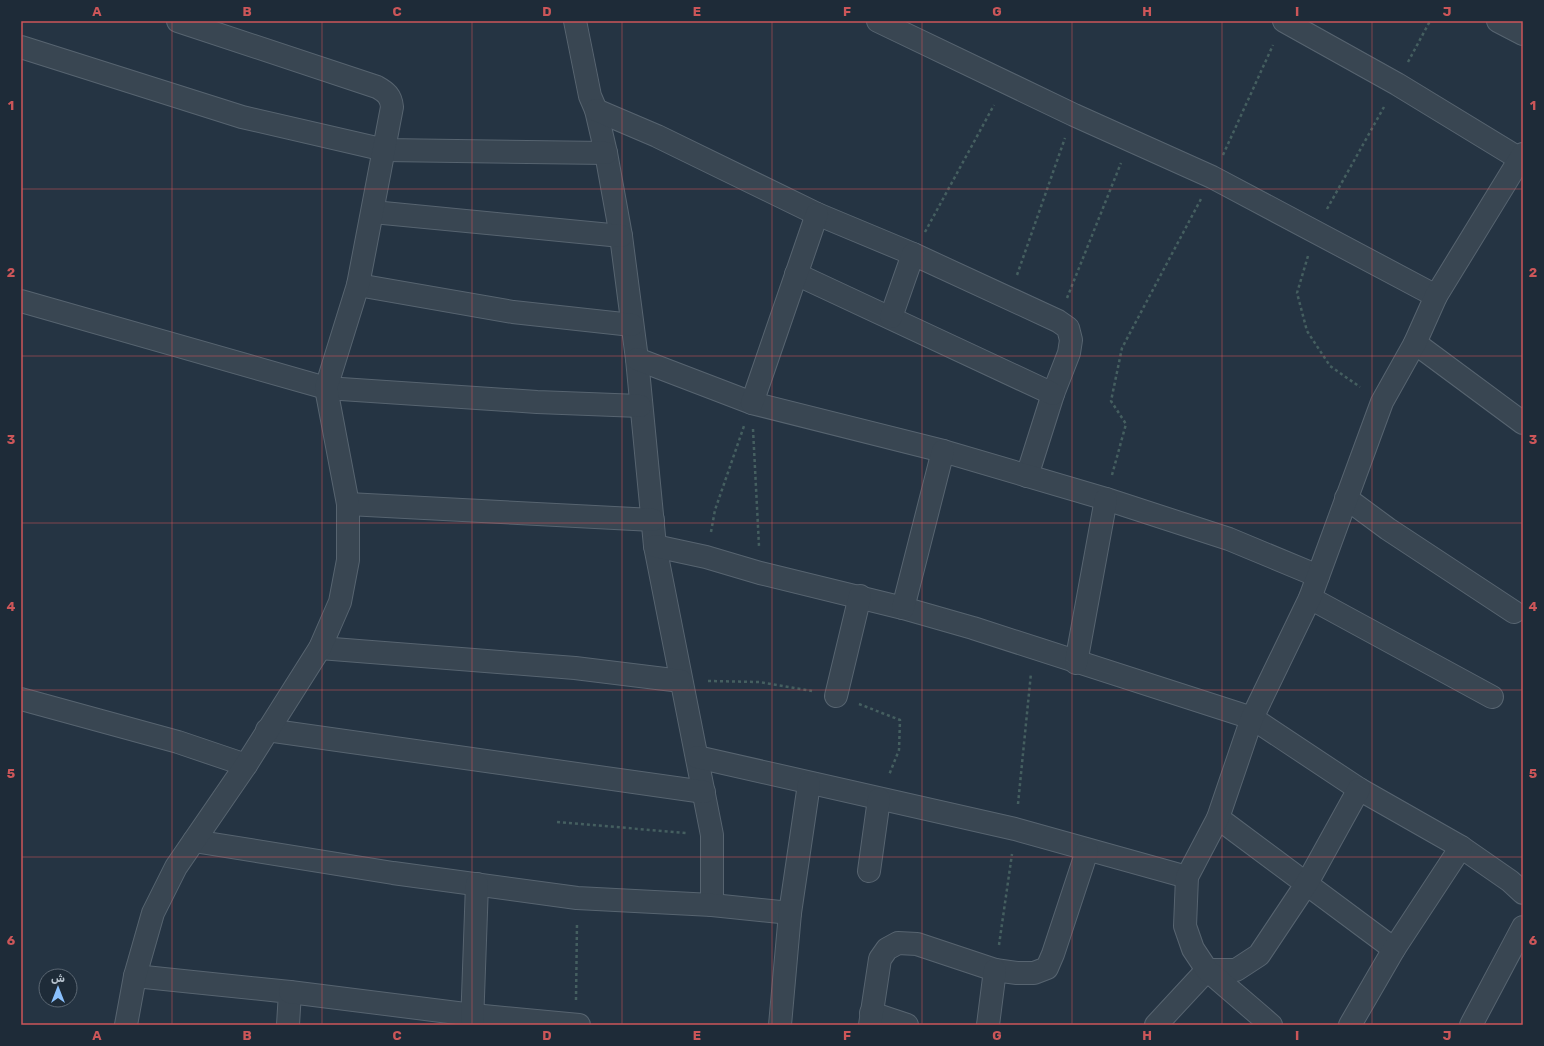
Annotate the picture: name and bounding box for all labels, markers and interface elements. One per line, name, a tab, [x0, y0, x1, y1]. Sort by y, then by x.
text: A	[92, 4, 102, 19]
text: B	[242, 4, 252, 19]
text: C	[392, 4, 402, 19]
text: D	[542, 4, 552, 19]
text: E	[693, 4, 701, 19]
text: F	[843, 4, 851, 19]
text: G	[992, 4, 1002, 19]
text: H	[1142, 4, 1152, 19]
text: I	[1295, 4, 1299, 19]
text: J	[1443, 4, 1451, 19]
text: 1	[8, 98, 14, 113]
text: 1	[1530, 98, 1536, 113]
text: 2	[7, 265, 15, 280]
text: 2	[1529, 265, 1537, 280]
text: 3	[7, 432, 16, 447]
text: 3	[1529, 432, 1538, 447]
text: 4	[7, 599, 16, 614]
text: 4	[1529, 599, 1538, 614]
text: 5	[7, 766, 15, 781]
text: 5	[1529, 766, 1537, 781]
text: 6	[7, 933, 16, 948]
text: 6	[1529, 933, 1538, 948]
north arrow	[38, 968, 78, 1008]
text: ش	[51, 972, 65, 985]
text: A	[92, 1028, 102, 1043]
text: B	[242, 1028, 252, 1043]
text: C	[392, 1028, 402, 1043]
text: D	[542, 1028, 552, 1043]
text: E	[693, 1028, 701, 1043]
text: F	[843, 1028, 851, 1043]
text: G	[992, 1028, 1002, 1043]
text: H	[1142, 1028, 1152, 1043]
text: I	[1295, 1028, 1299, 1043]
text: J	[1443, 1028, 1451, 1043]

